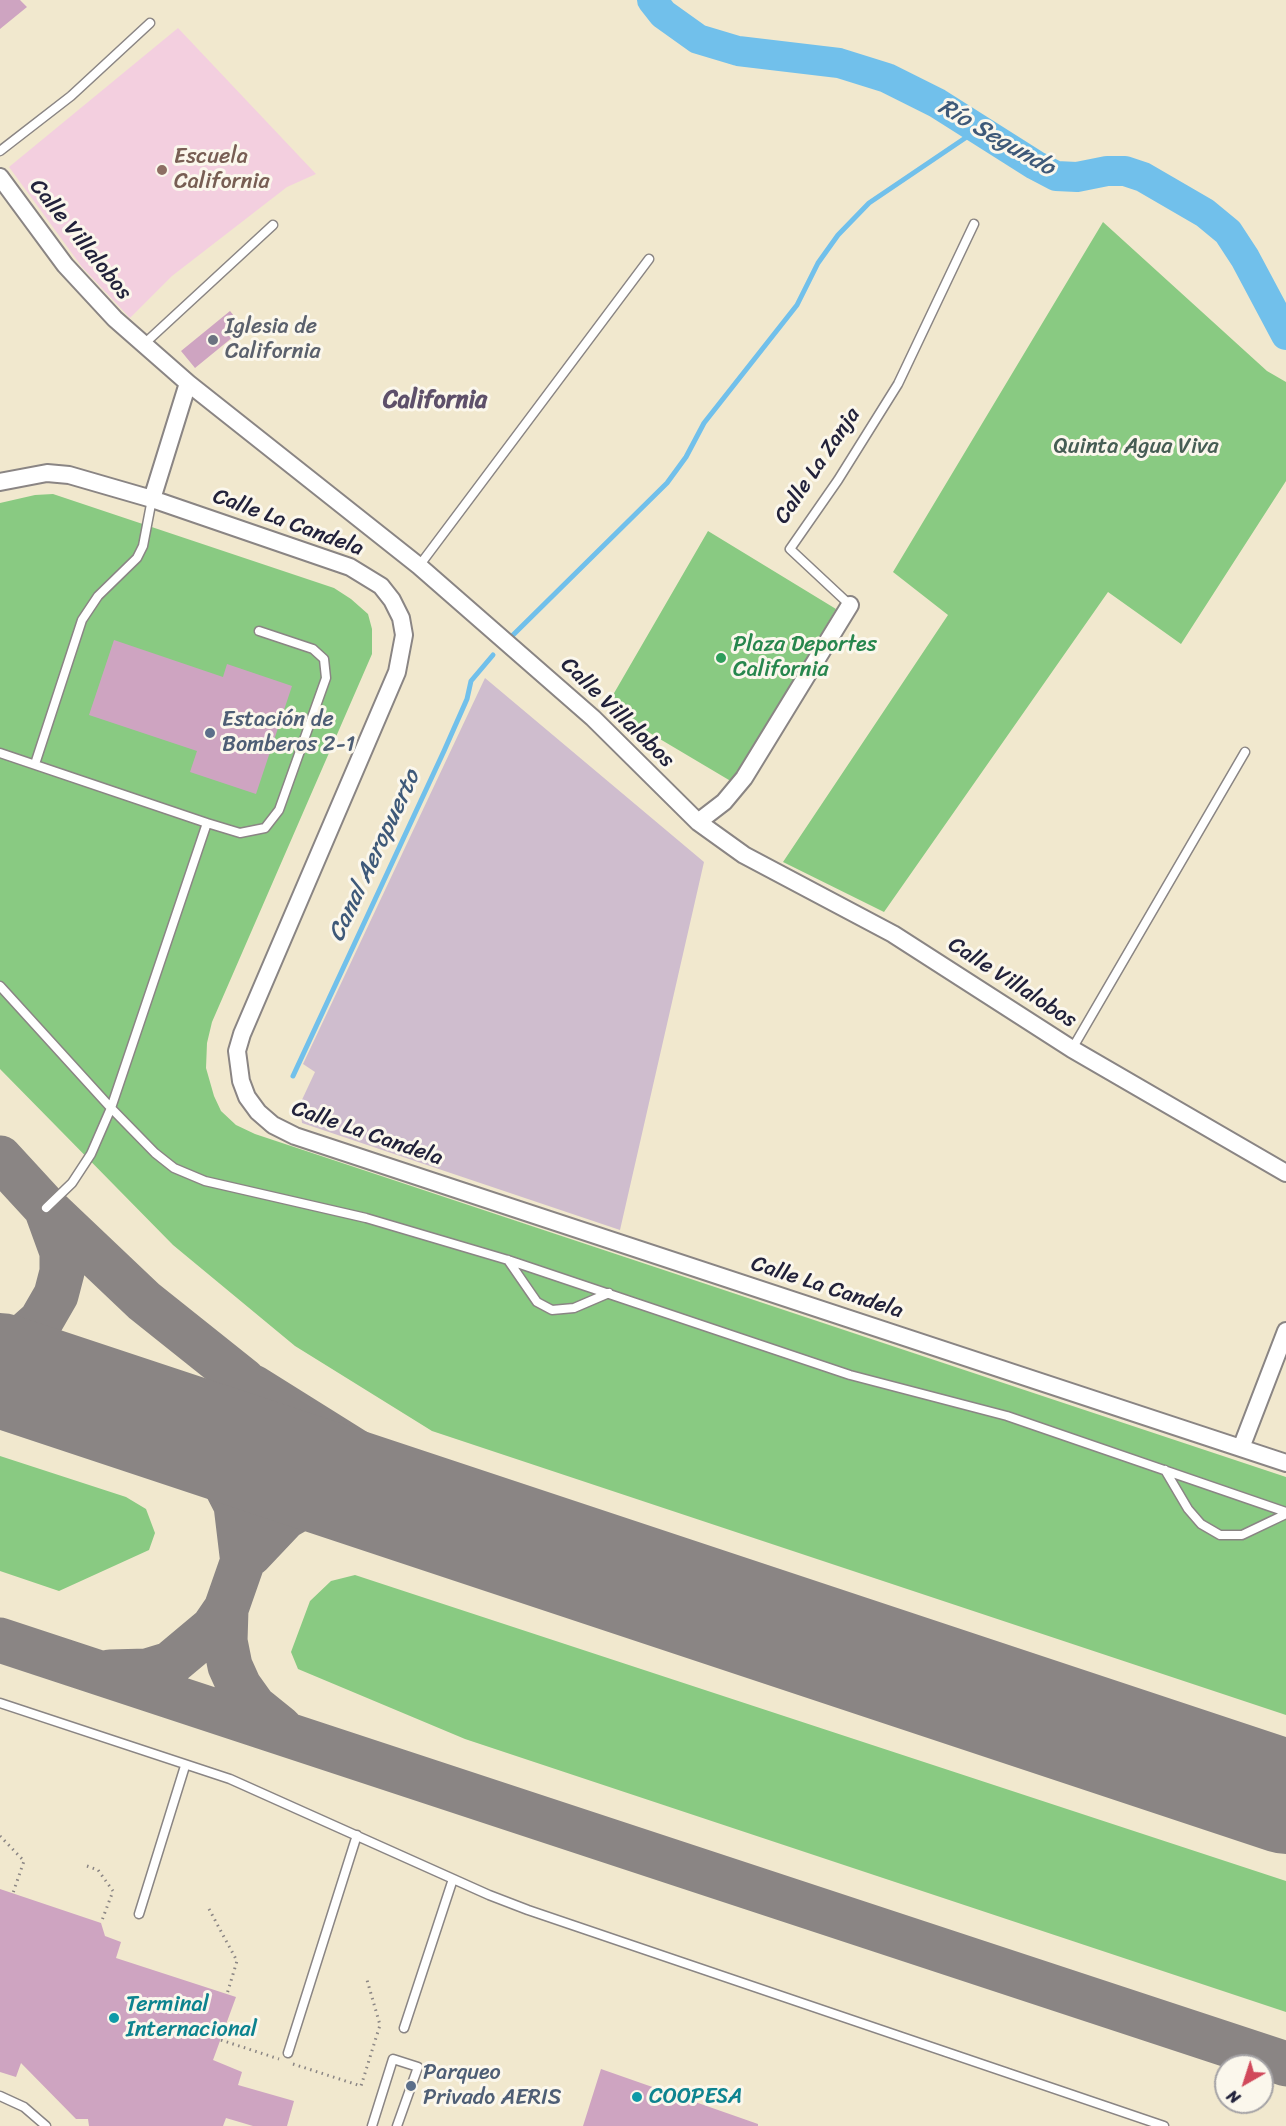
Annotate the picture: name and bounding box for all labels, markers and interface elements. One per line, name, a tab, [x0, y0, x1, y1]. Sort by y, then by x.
water label: Río Segundo	[933, 93, 1059, 183]
place label: Escuela California	[174, 144, 270, 196]
marker: Escuela California	[155, 163, 169, 177]
street label: Calle Villalobos	[23, 174, 137, 306]
place label: Iglesia de California	[225, 314, 321, 366]
marker: Iglesia de California	[206, 333, 220, 347]
district label: California	[383, 387, 487, 415]
street label: Calle La Zanja	[769, 403, 867, 529]
park label: Quinta Agua Viva	[1054, 434, 1218, 460]
street label: Calle La Candela	[209, 484, 367, 562]
place label: Plaza Deportes California	[733, 632, 877, 684]
marker: Plaza Deportes California	[714, 651, 728, 665]
street label: Calle Villalobos	[555, 652, 679, 774]
place label: Estación de Bomberos 2-1	[222, 707, 355, 758]
marker: Estación de Bomberos 2-1	[203, 726, 217, 740]
water label: Canal Aeropuerto	[323, 766, 427, 946]
street label: Calle Villalobos	[943, 932, 1081, 1034]
street label: Calle La Candela	[288, 1096, 446, 1172]
street label: Calle La Candela	[748, 1251, 906, 1325]
place label: Terminal Internacional	[126, 1992, 257, 2044]
marker: Terminal Internacional	[107, 2011, 121, 2025]
north arrow	[1214, 2054, 1274, 2114]
place label: Parqueo Privado AERIS	[423, 2060, 562, 2112]
marker: Parqueo Privado AERIS	[404, 2079, 418, 2093]
text: N	[1220, 2082, 1247, 2112]
place label: COOPESA	[649, 2084, 743, 2110]
marker: COOPESA	[630, 2090, 644, 2104]

